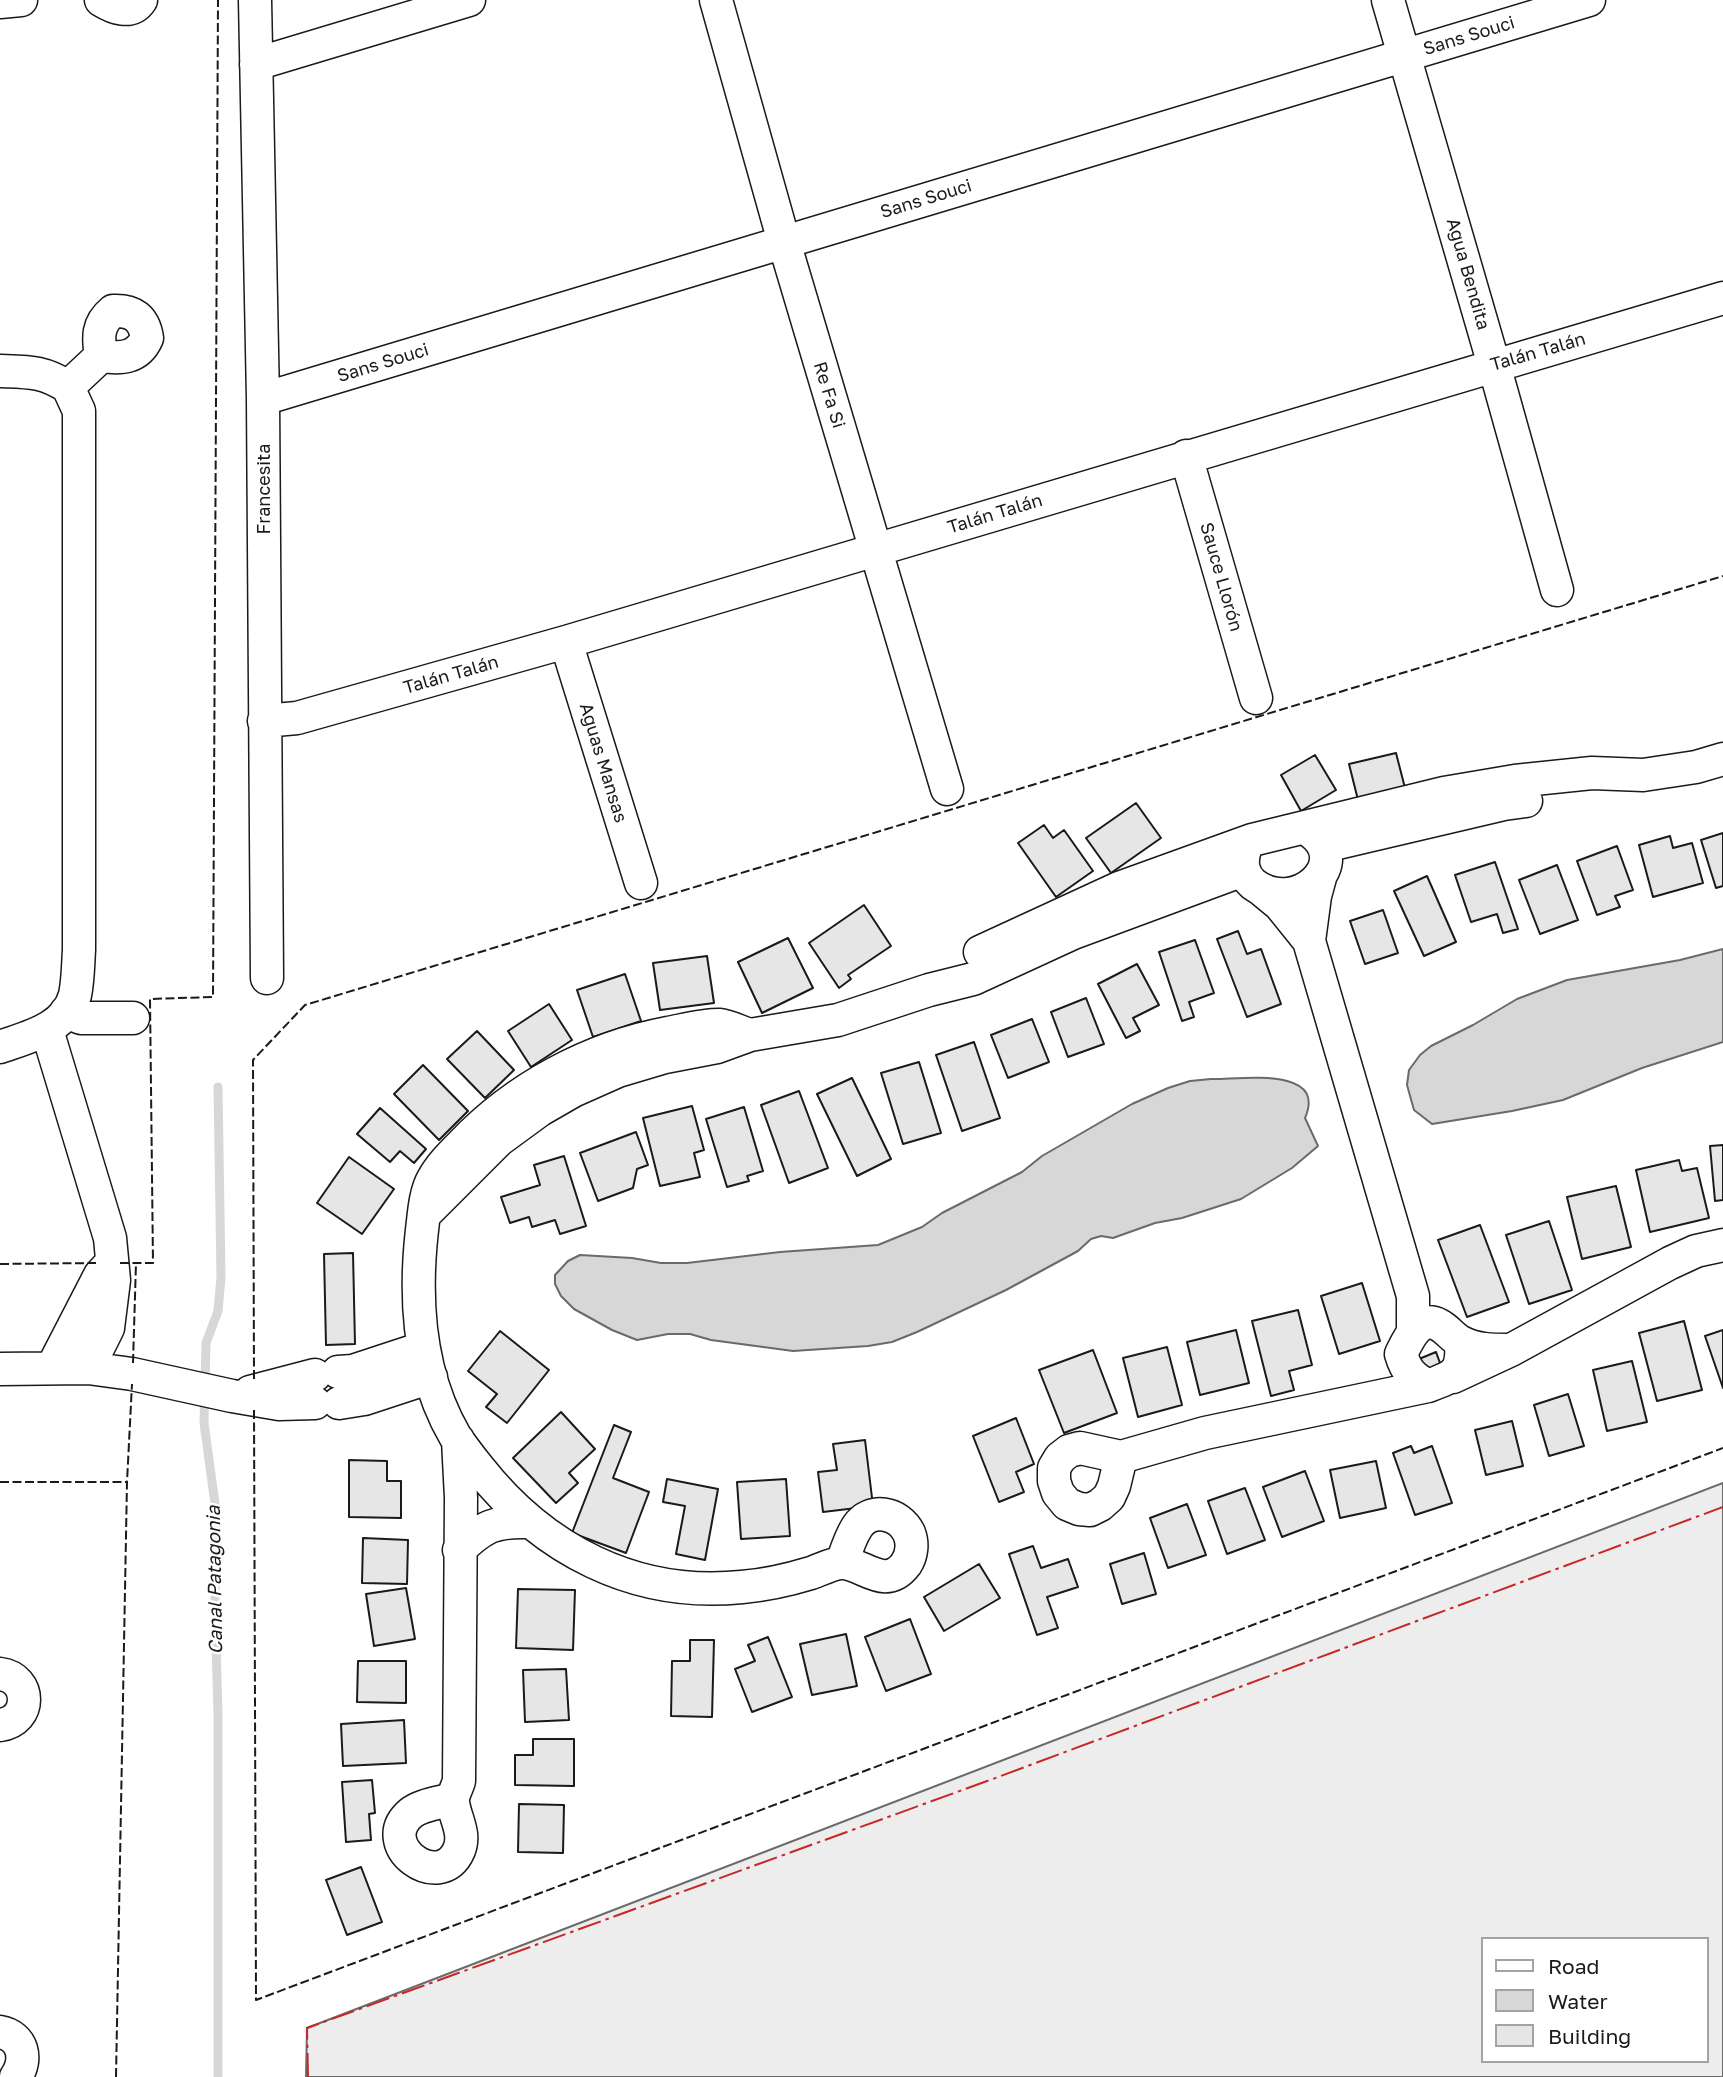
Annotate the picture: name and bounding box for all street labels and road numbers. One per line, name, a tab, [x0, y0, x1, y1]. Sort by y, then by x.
street label: Sans Souci	[1421, 12, 1517, 60]
street label: Sans Souci	[878, 175, 974, 223]
street label: Agua Bendita	[1442, 216, 1494, 332]
street label: Talán Talán	[1488, 328, 1588, 376]
street label: Sans Souci	[335, 339, 431, 387]
street label: Re Fa Si	[809, 359, 849, 431]
street label: Francesita	[253, 444, 275, 534]
street label: Talán Talán	[945, 489, 1045, 539]
street label: Sauce Llorón	[1195, 520, 1247, 634]
street label: Talán Talán	[401, 651, 501, 699]
street label: Aguas Mansas	[575, 701, 631, 825]

